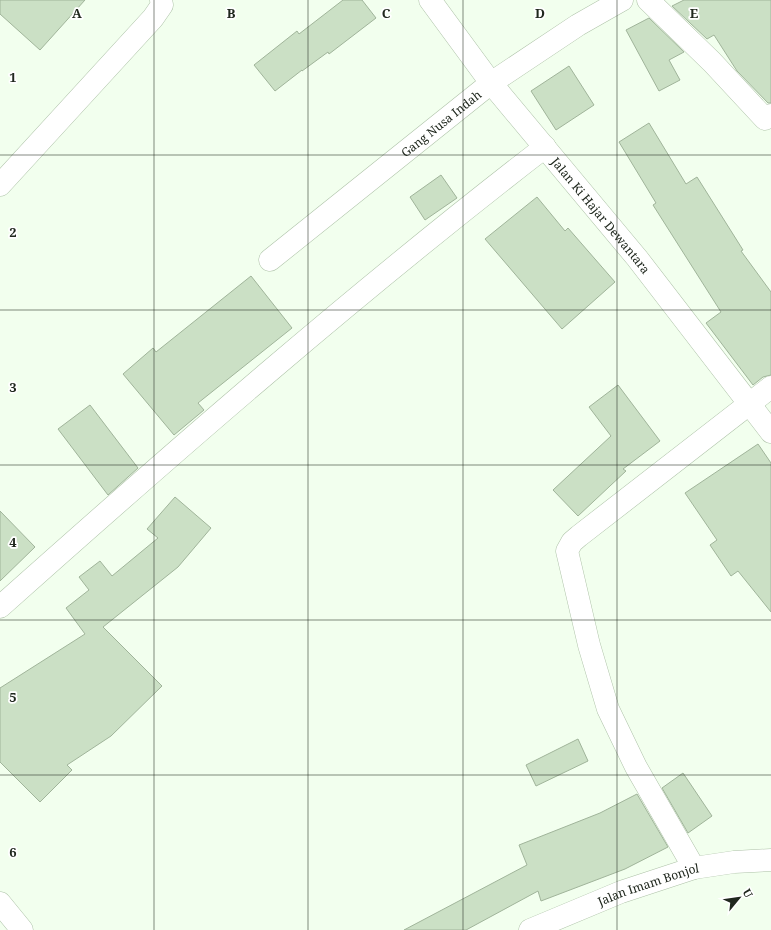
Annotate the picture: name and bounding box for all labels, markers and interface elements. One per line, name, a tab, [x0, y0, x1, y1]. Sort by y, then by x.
text: A	[72, 4, 82, 22]
text: B	[227, 4, 236, 22]
text: C	[382, 4, 391, 22]
text: D	[535, 4, 545, 22]
text: E	[690, 4, 699, 22]
text: 1	[9, 68, 17, 86]
street label: Gang Nusa Indah	[397, 85, 485, 161]
street label: Jalan Ki Hajar Dewantara	[547, 153, 654, 277]
text: 2	[9, 223, 17, 241]
text: 3	[9, 378, 17, 396]
text: 4	[9, 533, 17, 551]
text: 5	[9, 688, 17, 706]
text: 6	[9, 843, 17, 861]
street label: Jalan Imam Bonjol	[594, 859, 700, 910]
north arrow	[719, 878, 759, 918]
text: U	[740, 886, 757, 901]

